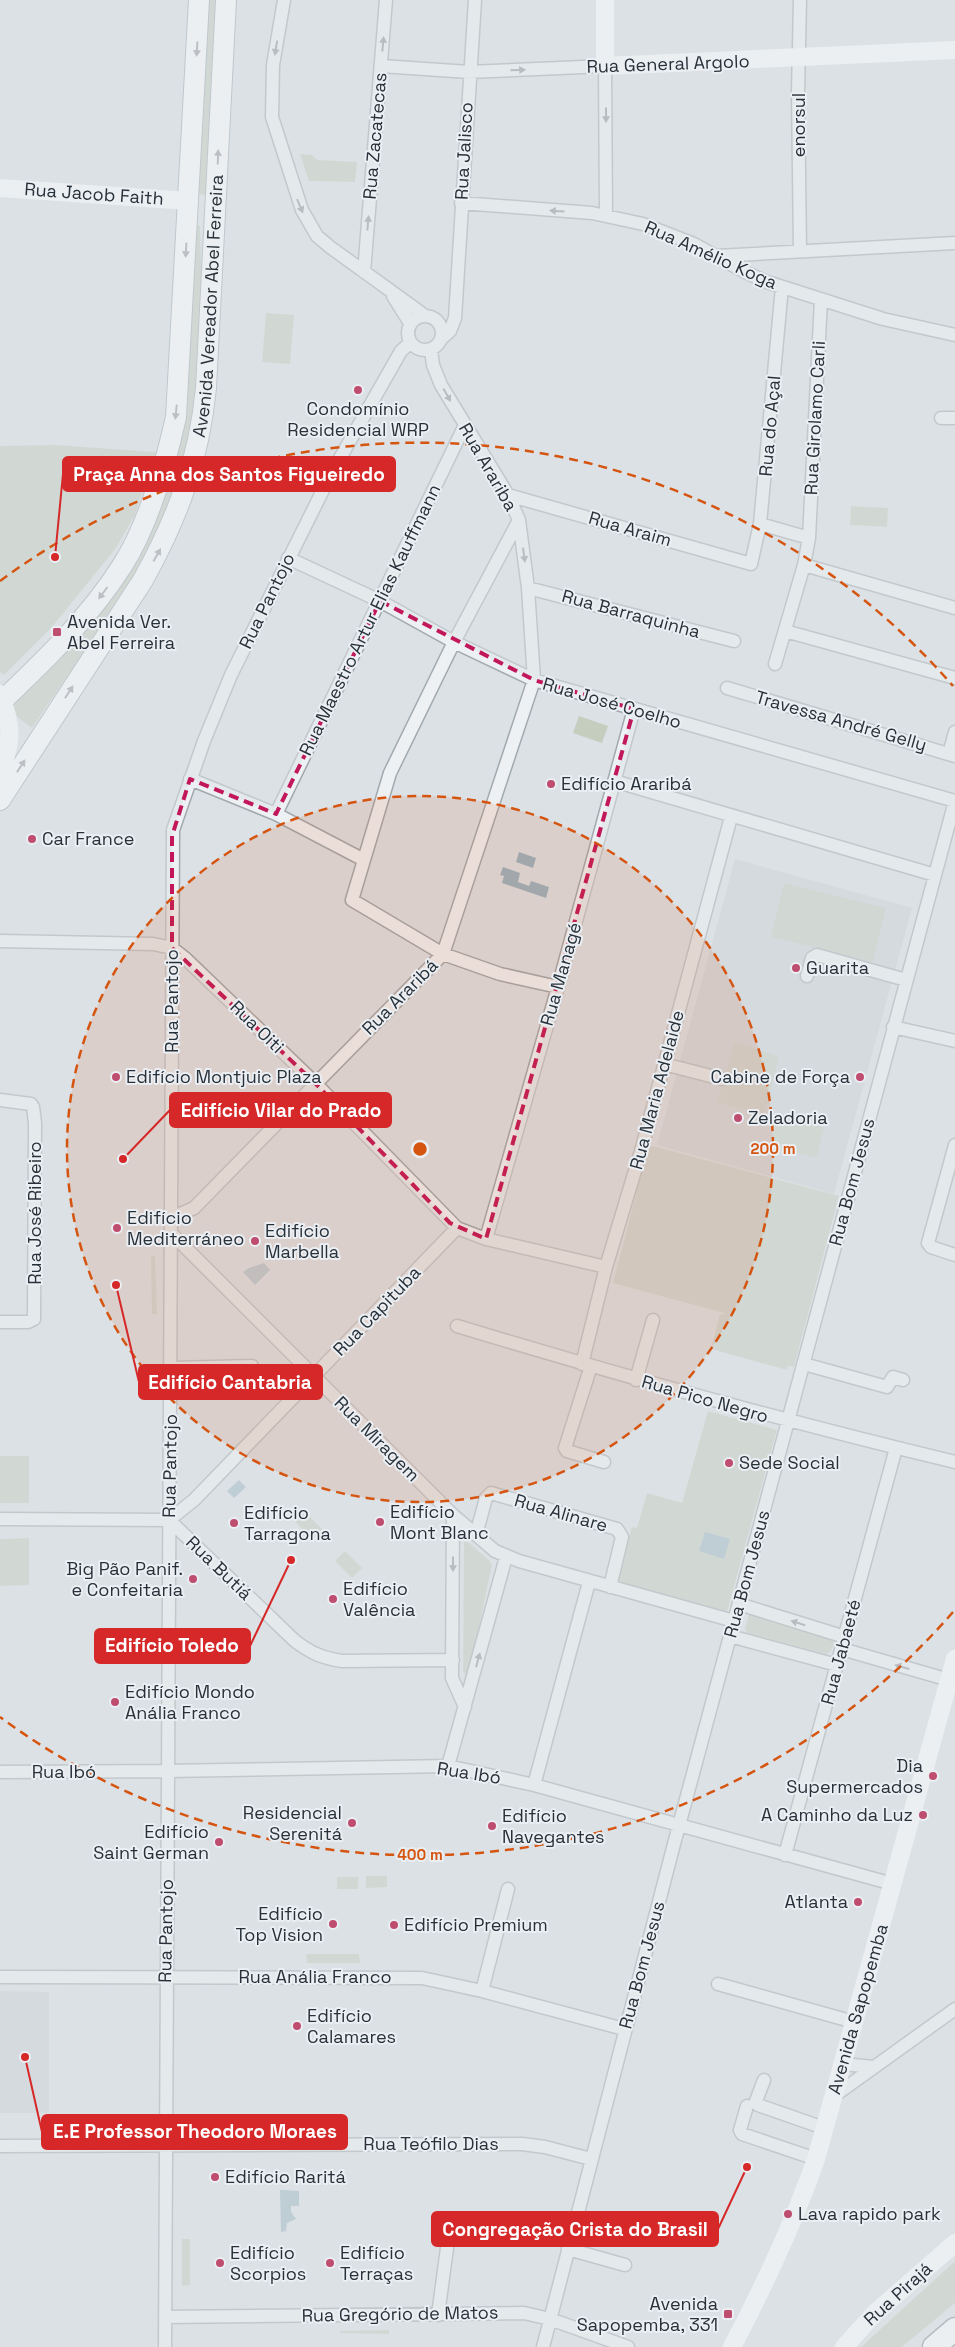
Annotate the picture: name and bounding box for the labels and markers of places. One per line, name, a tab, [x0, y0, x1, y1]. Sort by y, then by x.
marker: Condomínio Residencial WRP	[352, 384, 364, 396]
place label: Condomínio Residencial WRP	[287, 397, 429, 441]
callout: Praça Anna dos Santos Figueiredo	[63, 457, 395, 491]
place label: Avenida Ver. Abel Ferreira	[67, 610, 175, 654]
marker: Avenida Ver. Abel Ferreira	[51, 626, 63, 638]
place label: Edifício Araribá	[561, 772, 692, 795]
marker: Edifício Araribá	[545, 778, 557, 790]
place label: Car France	[42, 827, 134, 850]
marker: Car France	[26, 833, 38, 845]
place label: Guarita	[806, 956, 869, 979]
marker: Guarita	[790, 962, 802, 974]
place label: Edifício Montjuic Plaza	[126, 1065, 322, 1088]
place label: Cabine de Força	[711, 1065, 850, 1088]
marker: Edifício Montjuic Plaza	[110, 1071, 122, 1083]
marker: Cabine de Força	[854, 1071, 866, 1083]
callout: Edifício Vilar do Prado	[170, 1093, 391, 1127]
place label: Zeladoria	[748, 1106, 828, 1129]
marker: Zeladoria	[732, 1112, 744, 1124]
centre of rings	[411, 1140, 429, 1158]
place label: Edifício Mediterráneo	[127, 1206, 244, 1250]
place label: Edifício Marbella	[265, 1219, 339, 1263]
marker: Edifício Mediterráneo	[111, 1222, 123, 1234]
marker: Edifício Marbella	[249, 1235, 261, 1247]
callout: Edifício Cantabria	[139, 1365, 322, 1399]
place label: Sede Social	[739, 1451, 840, 1474]
marker: Sede Social	[723, 1457, 735, 1469]
place label: Edifício Mont Blanc	[390, 1500, 489, 1544]
place label: Edifício Tarragona	[244, 1501, 331, 1545]
marker: Edifício Mont Blanc	[374, 1516, 386, 1528]
marker: Edifício Tarragona	[228, 1517, 240, 1529]
place label: Big Pão Panif. e Confeitaria	[66, 1557, 183, 1601]
marker: Big Pão Panif. e Confeitaria	[187, 1573, 199, 1585]
place label: Edifício Valência	[343, 1577, 415, 1621]
marker: Edifício Valência	[327, 1593, 339, 1605]
callout: Edifício Toledo	[95, 1629, 250, 1663]
place label: Edifício Mondo Anália Franco	[125, 1680, 255, 1724]
marker: Edifício Mondo Anália Franco	[109, 1696, 121, 1708]
place label: Dia Supermercados	[786, 1754, 923, 1798]
marker: Dia Supermercados	[927, 1770, 939, 1782]
place label: Residencial Serenitá	[243, 1801, 342, 1845]
place label: A Caminho da Luz	[761, 1803, 913, 1826]
place label: Edifício Navegantes	[502, 1804, 605, 1848]
marker: A Caminho da Luz	[917, 1809, 929, 1821]
marker: Residencial Serenitá	[346, 1817, 358, 1829]
place label: Edifício Saint German	[93, 1820, 209, 1864]
marker: Edifício Navegantes	[486, 1820, 498, 1832]
marker: Edifício Saint German	[213, 1836, 225, 1848]
place label: Atlanta	[785, 1890, 848, 1913]
marker: Atlanta	[852, 1896, 864, 1908]
place label: Edifício Top Vision	[236, 1902, 323, 1946]
place label: Edifício Premium	[404, 1913, 548, 1936]
marker: Edifício Top Vision	[327, 1918, 339, 1930]
marker: Edifício Premium	[388, 1919, 400, 1931]
place label: Edifício Calamares	[307, 2004, 396, 2048]
marker: Edifício Calamares	[291, 2020, 303, 2032]
callout: E.E Professor Theodoro Moraes	[42, 2115, 347, 2149]
place label: Edifício Raritá	[225, 2165, 346, 2188]
marker: Edifício Raritá	[209, 2171, 221, 2183]
place label: Lava rapido park	[798, 2202, 941, 2225]
marker: Lava rapido park	[782, 2208, 794, 2220]
callout: Congregação Crista do Brasil	[432, 2212, 718, 2246]
place label: Edifício Scorpios	[230, 2241, 306, 2285]
place label: Edifício Terraças	[340, 2241, 413, 2285]
marker: Edifício Scorpios	[214, 2257, 226, 2269]
marker: Edifício Terraças	[324, 2257, 336, 2269]
place label: Avenida Sapopemba, 331	[577, 2292, 718, 2336]
marker: Avenida Sapopemba, 331	[722, 2308, 734, 2320]

